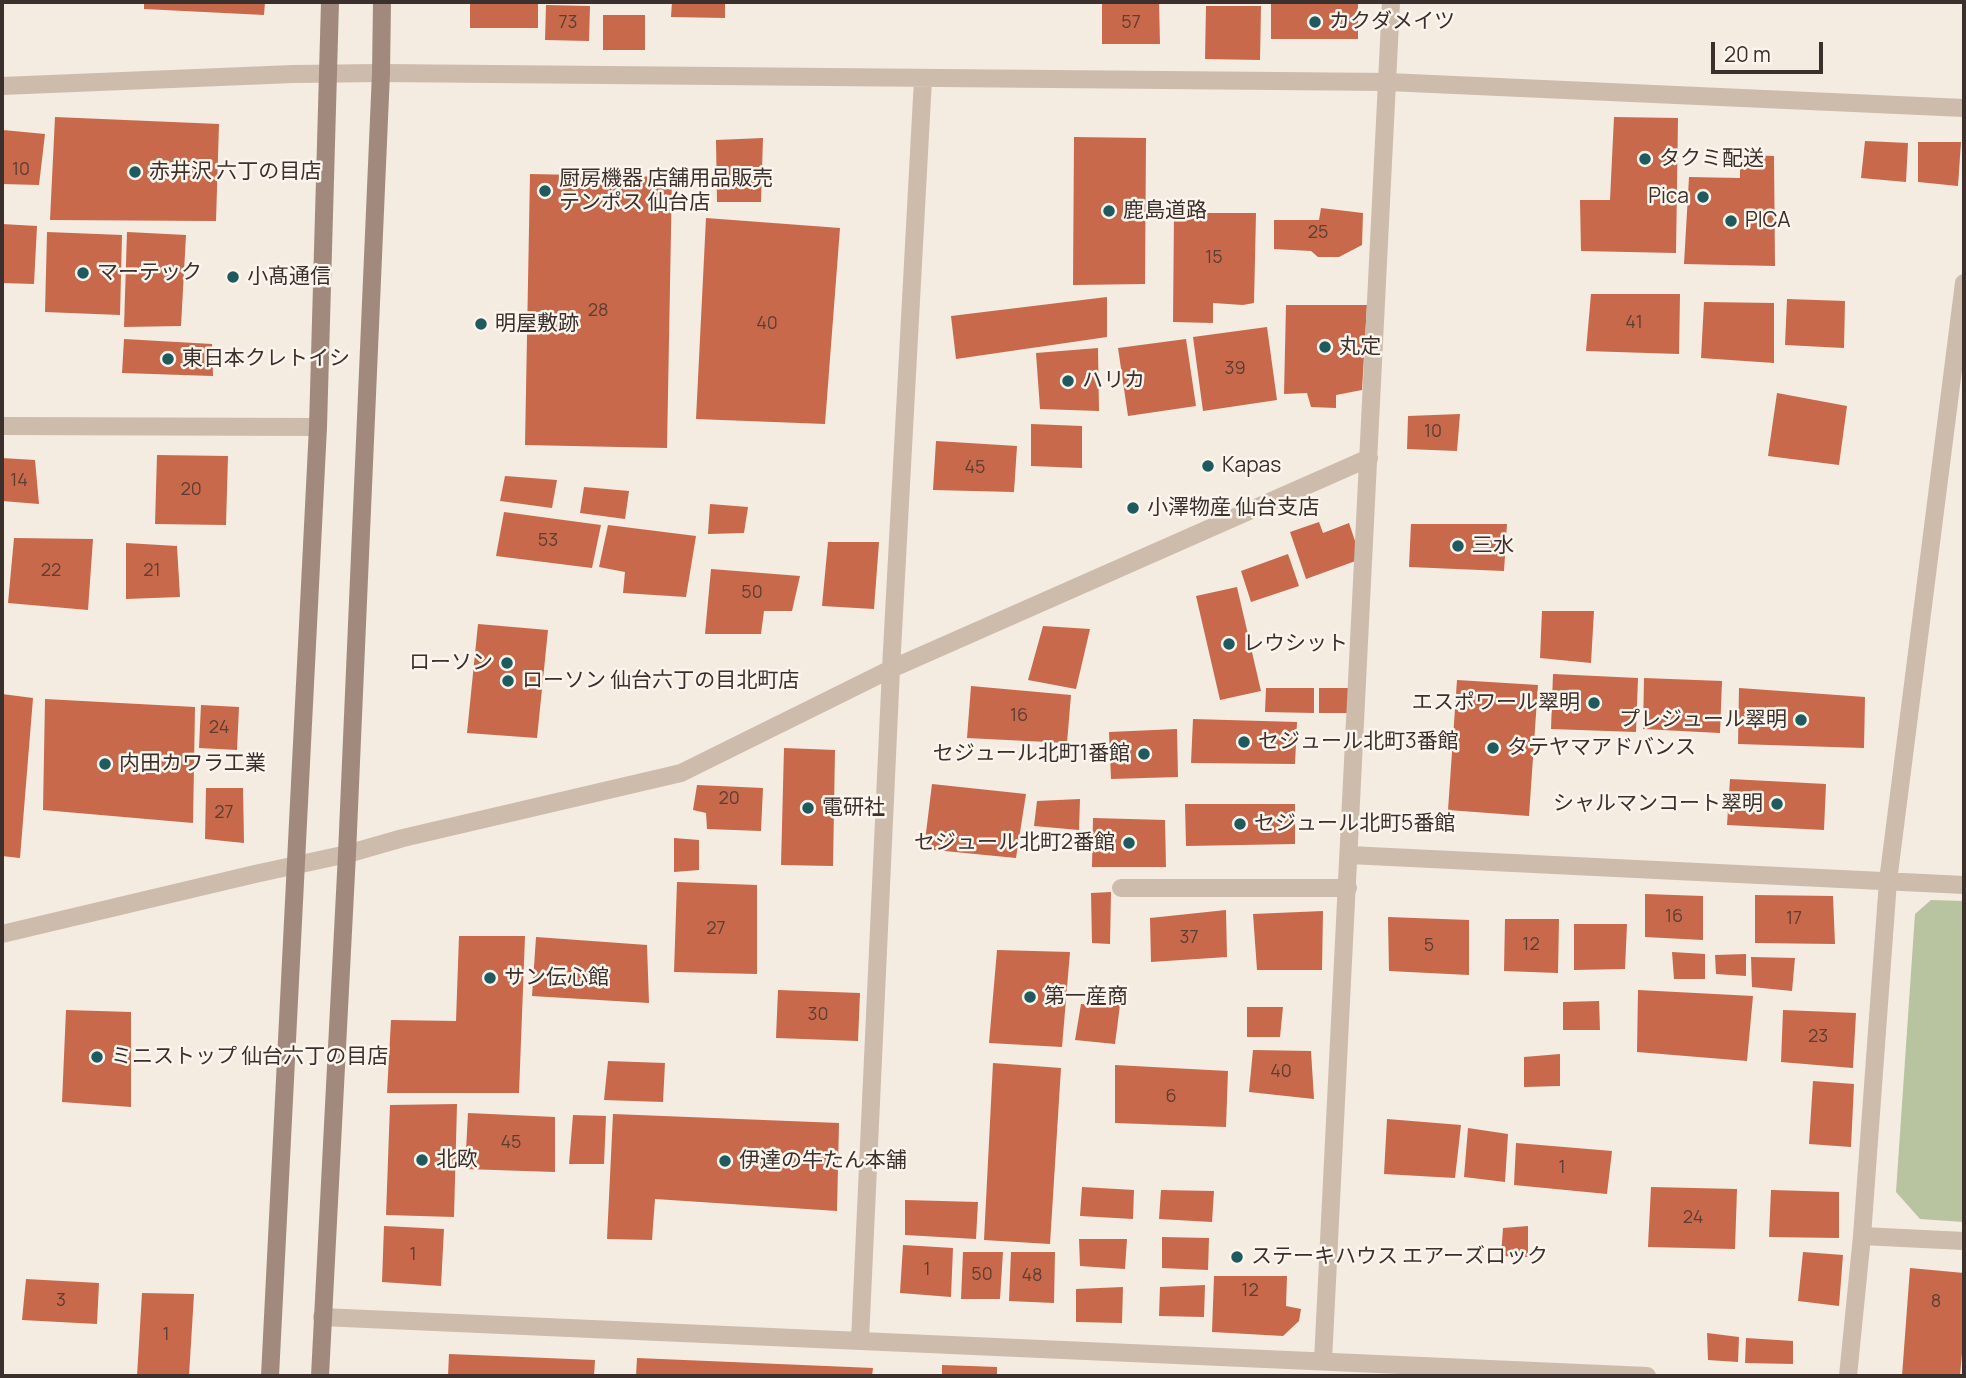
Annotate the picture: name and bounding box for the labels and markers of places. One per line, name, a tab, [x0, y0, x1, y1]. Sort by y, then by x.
place label: カクダメイツ	[1329, 9, 1455, 35]
marker: カクダメイツ	[1307, 14, 1323, 30]
place label: タクミ配送	[1659, 146, 1764, 172]
marker: タクミ配送	[1637, 151, 1653, 167]
place label: 赤井沢 六丁の目店	[149, 159, 321, 185]
marker: 赤井沢 六丁の目店	[127, 164, 143, 180]
place label: 厨房機器 店舗用品販売 テンポス 仙台店	[559, 166, 773, 216]
marker: 厨房機器 店舗用品販売 テンポス 仙台店	[537, 183, 553, 199]
place label: Pica	[1648, 184, 1689, 210]
marker: Pica	[1695, 189, 1711, 205]
place label: 鹿島道路	[1123, 198, 1207, 224]
marker: 鹿島道路	[1101, 203, 1117, 219]
place label: PICA	[1745, 208, 1790, 234]
marker: PICA	[1723, 213, 1739, 229]
place label: マーテック	[97, 260, 202, 286]
place label: 小髙通信	[247, 264, 331, 290]
marker: マーテック	[75, 265, 91, 281]
marker: 小髙通信	[225, 269, 241, 285]
place label: 明屋敷跡	[495, 311, 579, 337]
marker: 明屋敷跡	[473, 316, 489, 332]
place label: 丸定	[1339, 334, 1381, 360]
marker: 丸定	[1317, 339, 1333, 355]
place label: 東日本クレトイシ	[182, 346, 350, 372]
marker: 東日本クレトイシ	[160, 351, 176, 367]
place label: ハリカ	[1082, 368, 1145, 394]
marker: ハリカ	[1060, 373, 1076, 389]
place label: Kapas	[1222, 453, 1281, 479]
marker: Kapas	[1200, 458, 1216, 474]
place label: 小澤物産 仙台支店	[1147, 495, 1319, 521]
marker: 小澤物産 仙台支店	[1125, 500, 1141, 516]
place label: 三水	[1472, 533, 1514, 559]
marker: 三水	[1450, 538, 1466, 554]
place label: レウシット	[1243, 631, 1348, 657]
marker: レウシット	[1221, 636, 1237, 652]
place label: ローソン	[409, 650, 493, 676]
marker: ローソン	[499, 655, 515, 671]
place label: ローソン 仙台六丁の目北町店	[522, 668, 799, 694]
marker: ローソン 仙台六丁の目北町店	[500, 673, 516, 689]
place label: エスポワール翠明	[1412, 690, 1580, 716]
marker: エスポワール翠明	[1586, 695, 1602, 711]
place label: プレジュール翠明	[1619, 707, 1787, 733]
marker: プレジュール翠明	[1793, 712, 1809, 728]
place label: セジュール北町3番館	[1258, 729, 1459, 755]
marker: セジュール北町3番館	[1236, 734, 1252, 750]
place label: タテヤマアドバンス	[1507, 735, 1696, 761]
marker: タテヤマアドバンス	[1485, 740, 1501, 756]
place label: セジュール北町1番館	[933, 741, 1130, 767]
marker: セジュール北町1番館	[1136, 746, 1152, 762]
place label: 内田カワラ工業	[119, 751, 266, 777]
marker: 内田カワラ工業	[97, 756, 113, 772]
place label: シャルマンコート翠明	[1553, 791, 1763, 817]
place label: 電研社	[822, 795, 885, 821]
marker: シャルマンコート翠明	[1769, 796, 1785, 812]
marker: 電研社	[800, 800, 816, 816]
place label: セジュール北町5番館	[1254, 811, 1455, 837]
marker: セジュール北町5番館	[1232, 816, 1248, 832]
place label: セジュール北町2番館	[914, 830, 1115, 856]
marker: セジュール北町2番館	[1121, 835, 1137, 851]
place label: サン伝心館	[504, 965, 609, 991]
marker: サン伝心館	[482, 970, 498, 986]
place label: 第一産商	[1044, 984, 1128, 1010]
marker: 第一産商	[1022, 989, 1038, 1005]
place label: ミニストップ 仙台六丁の目店	[111, 1044, 388, 1070]
marker: ミニストップ 仙台六丁の目店	[89, 1049, 105, 1065]
place label: 北欧	[436, 1147, 478, 1173]
place label: 伊達の牛たん本舗	[739, 1148, 907, 1174]
marker: 北欧	[414, 1152, 430, 1168]
marker: 伊達の牛たん本舗	[717, 1153, 733, 1169]
place label: ステーキハウス エアーズロック	[1251, 1244, 1548, 1270]
marker: ステーキハウス エアーズロック	[1229, 1249, 1245, 1265]

